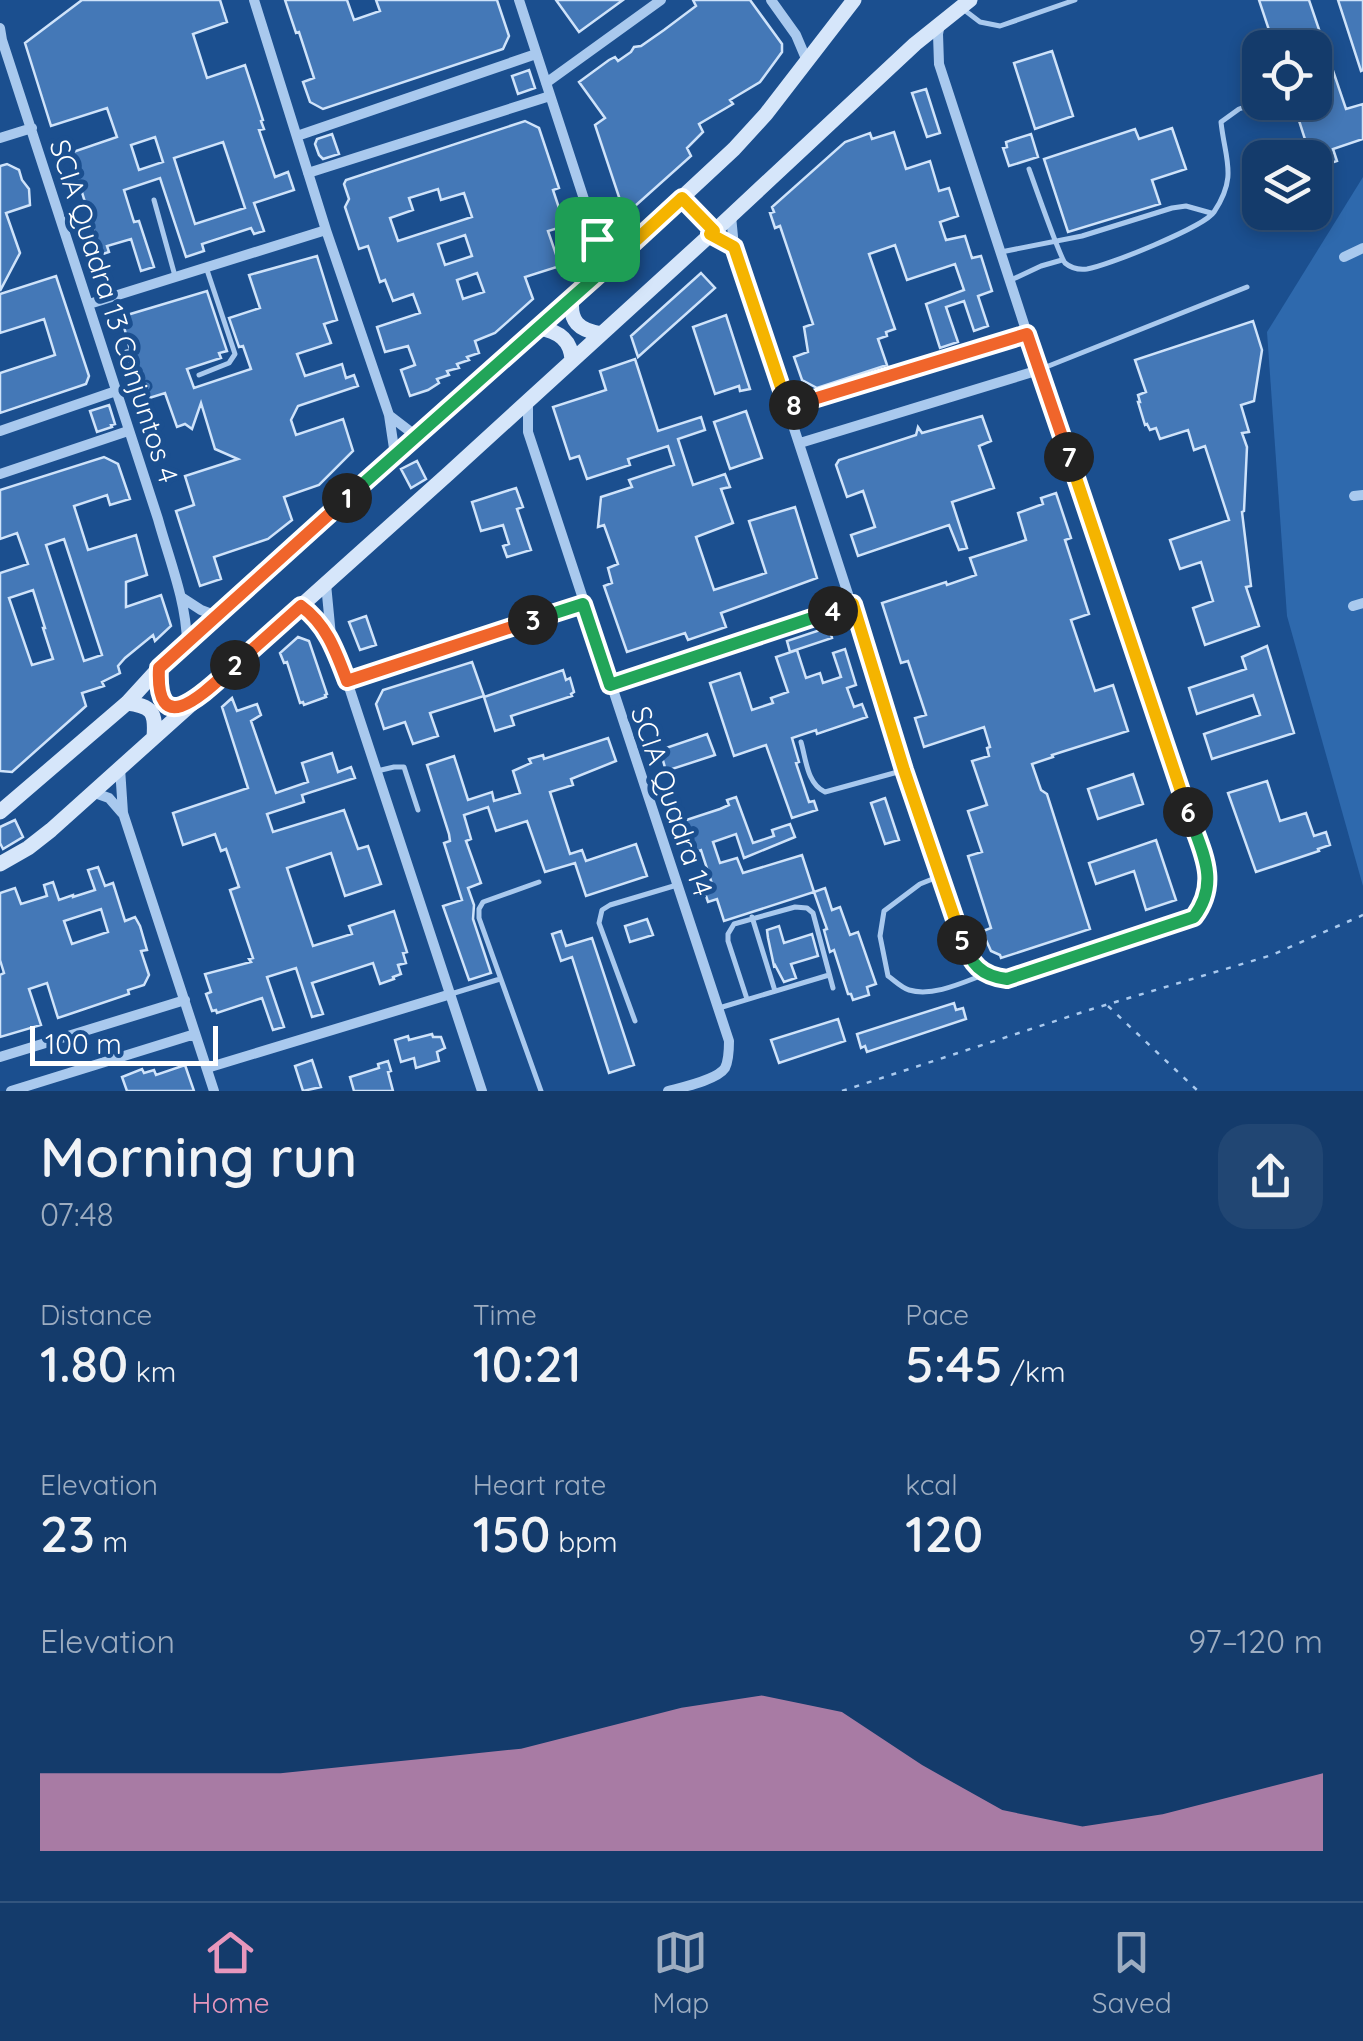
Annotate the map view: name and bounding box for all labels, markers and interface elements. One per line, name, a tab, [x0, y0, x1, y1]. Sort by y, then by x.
map controls	[1242, 30, 1332, 230]
button: locate	[1242, 30, 1332, 120]
street label: SCIA Quadra 13 Conjuntos 4	[42, 135, 187, 487]
button: layers	[1242, 140, 1332, 230]
pin	[555, 197, 640, 282]
icon: arrive	[570, 212, 625, 267]
pin: 8	[769, 380, 819, 430]
text: 8	[786, 387, 802, 422]
pin: 7	[1044, 432, 1094, 482]
text: 7	[1061, 439, 1077, 474]
pin: 1	[322, 473, 372, 523]
text: 1	[342, 480, 352, 515]
pin: 4	[808, 586, 858, 636]
text: 4	[825, 593, 841, 628]
pin: 3	[508, 595, 558, 645]
text: 3	[525, 602, 541, 637]
pin: 2	[210, 640, 260, 690]
text: 2	[227, 647, 243, 682]
street label: SCIA Quadra 14	[624, 701, 721, 900]
pin: 6	[1163, 787, 1213, 837]
text: 6	[1180, 794, 1196, 829]
pin: 5	[937, 915, 987, 965]
text: 5	[954, 922, 970, 957]
scale bar	[30, 1021, 218, 1066]
text: 100 m	[45, 1026, 122, 1061]
text: Morning run	[40, 1122, 357, 1191]
button: share	[1218, 1124, 1323, 1229]
text: 07:48	[40, 1194, 114, 1234]
text: Distance	[40, 1297, 152, 1332]
text: Time	[473, 1297, 537, 1332]
text: Pace	[905, 1297, 969, 1332]
text: 1.80	[40, 1332, 128, 1395]
text: 10:21	[473, 1332, 582, 1395]
text: 5:45	[905, 1332, 1003, 1395]
text: km	[128, 1354, 176, 1389]
text: /km	[1003, 1354, 1065, 1389]
text: Elevation	[40, 1467, 158, 1502]
text: Heart rate	[473, 1467, 606, 1502]
text: kcal	[905, 1467, 958, 1502]
text: 23	[40, 1502, 95, 1565]
text: 150	[473, 1502, 551, 1565]
text: 120	[905, 1502, 983, 1565]
text: m	[95, 1524, 128, 1559]
text: bpm	[551, 1524, 618, 1559]
text: Elevation	[40, 1621, 175, 1661]
text: 97–120 m	[1188, 1621, 1323, 1661]
tab: Home	[191, 1925, 270, 2020]
tab: Map	[652, 1925, 709, 2020]
tab: Saved	[1092, 1925, 1172, 2020]

